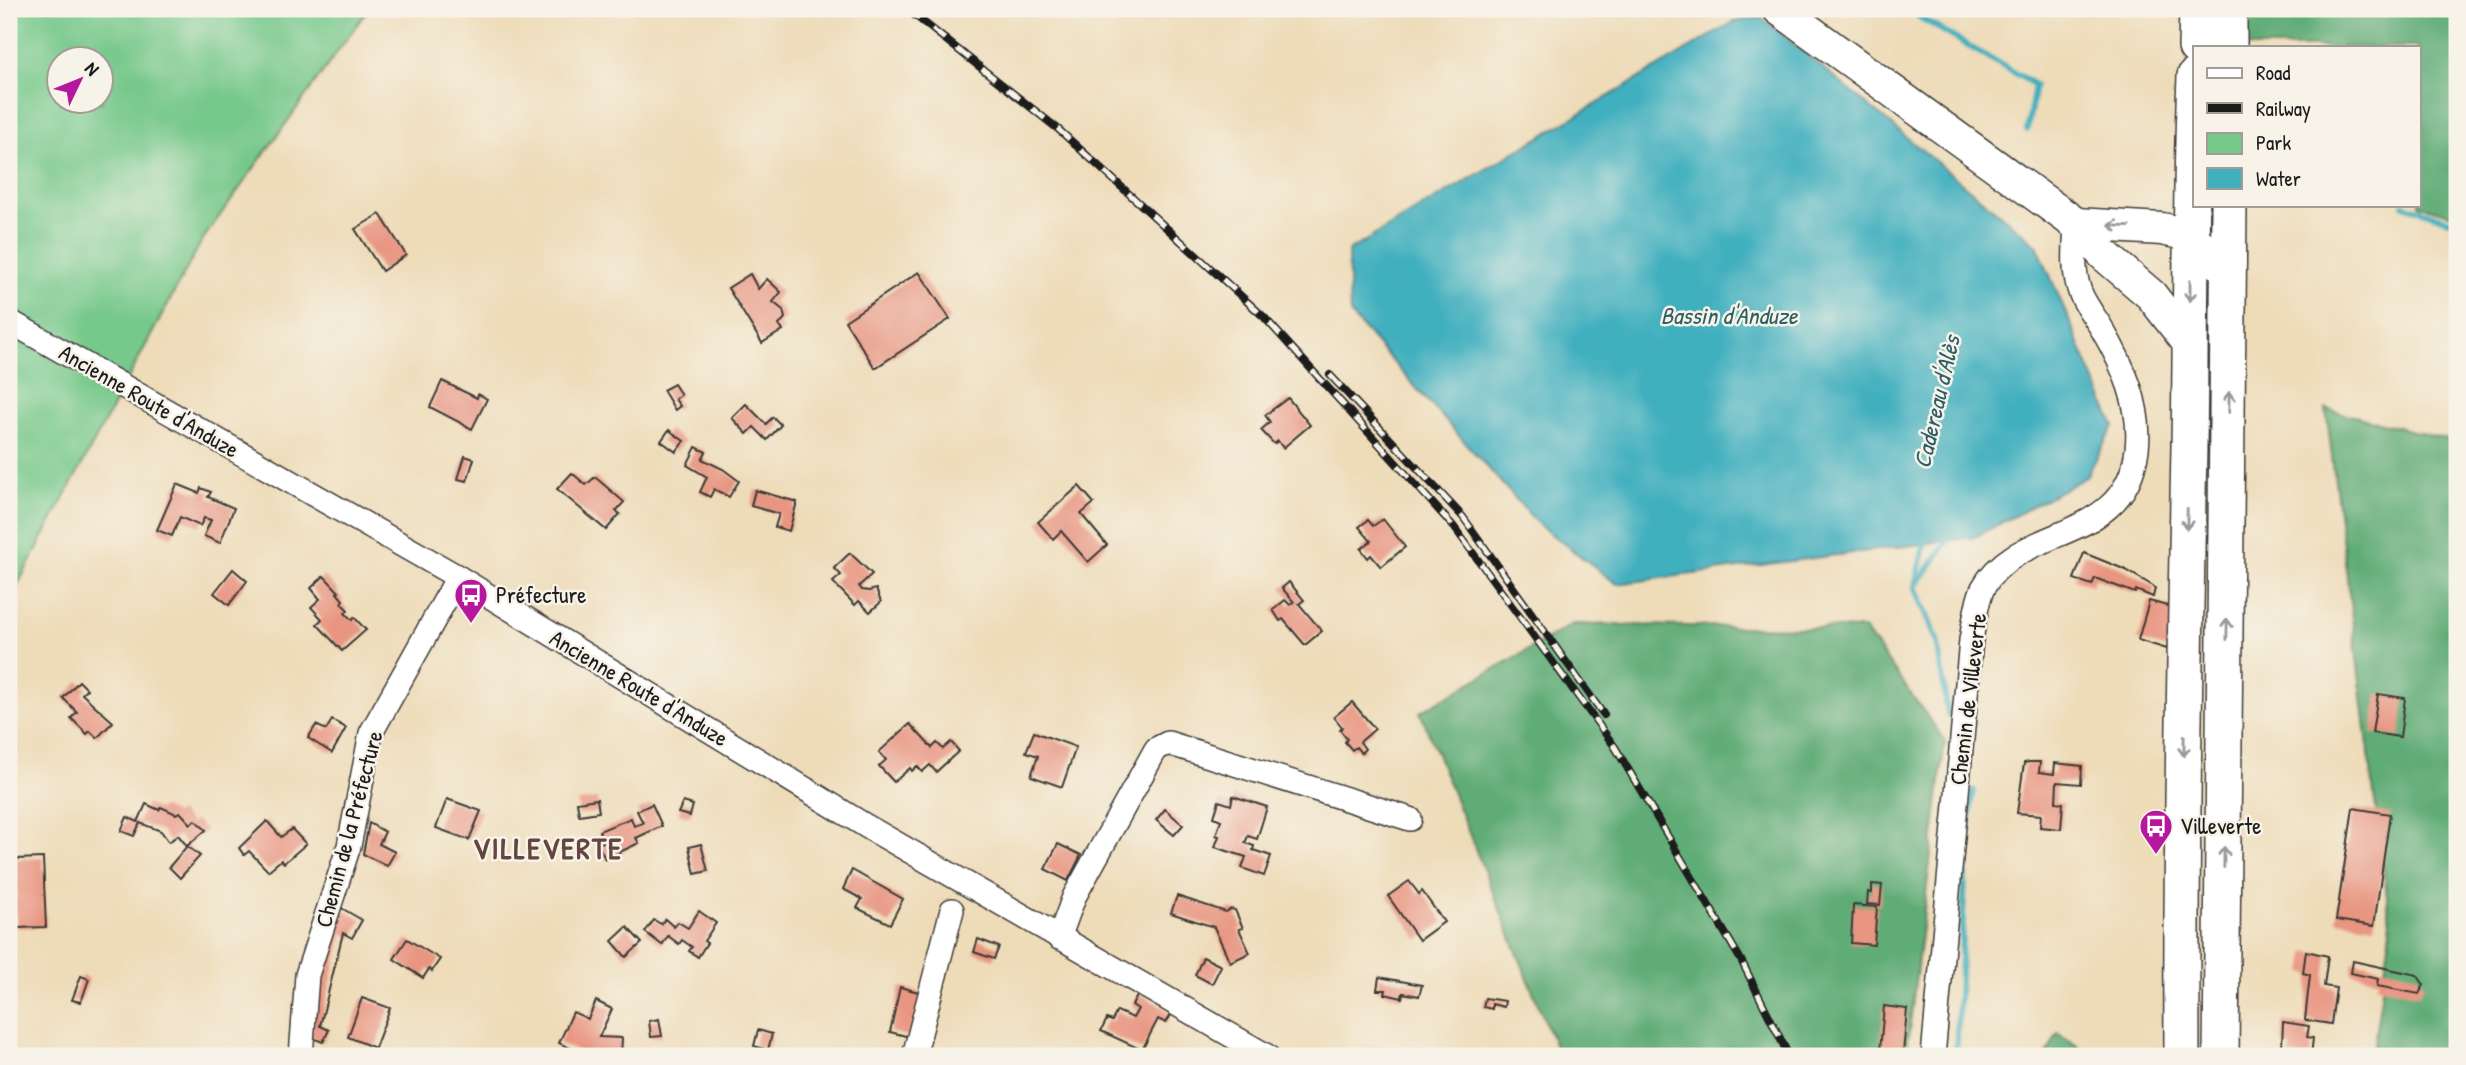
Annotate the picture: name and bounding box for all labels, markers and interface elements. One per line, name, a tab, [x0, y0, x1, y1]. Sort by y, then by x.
north arrow	[46, 46, 116, 116]
legend	[2193, 46, 2420, 206]
text: N	[79, 56, 105, 81]
text: Road	[2256, 58, 2290, 87]
text: Railway	[2256, 94, 2311, 123]
text: Park	[2256, 128, 2291, 157]
text: Water	[2256, 164, 2301, 193]
one-way arrow	[2108, 220, 2131, 233]
one-way arrow	[2183, 280, 2197, 303]
water label: Bassin d'Anduze	[1661, 299, 1799, 331]
water label: Cadereau d'Alès	[1905, 330, 1967, 471]
street label: Ancienne Route d'Anduze	[54, 336, 245, 465]
one-way arrow	[2222, 390, 2236, 413]
one-way arrow	[2181, 507, 2194, 530]
bus stop icon: Préfecture	[452, 576, 490, 625]
place label: Préfecture	[496, 579, 587, 610]
street label: Chemin de Villeverte	[1942, 611, 1993, 787]
one-way arrow	[2220, 618, 2233, 641]
street label: Ancienne Route d'Anduze	[544, 622, 734, 753]
street label: Chemin de la Préfecture	[307, 727, 390, 931]
one-way arrow	[2177, 735, 2190, 758]
bus stop icon: Villeverte	[2137, 807, 2175, 856]
place label: Villeverte	[2180, 810, 2261, 841]
district label: VILLEVERTE	[473, 828, 623, 868]
one-way arrow	[2217, 845, 2231, 868]

